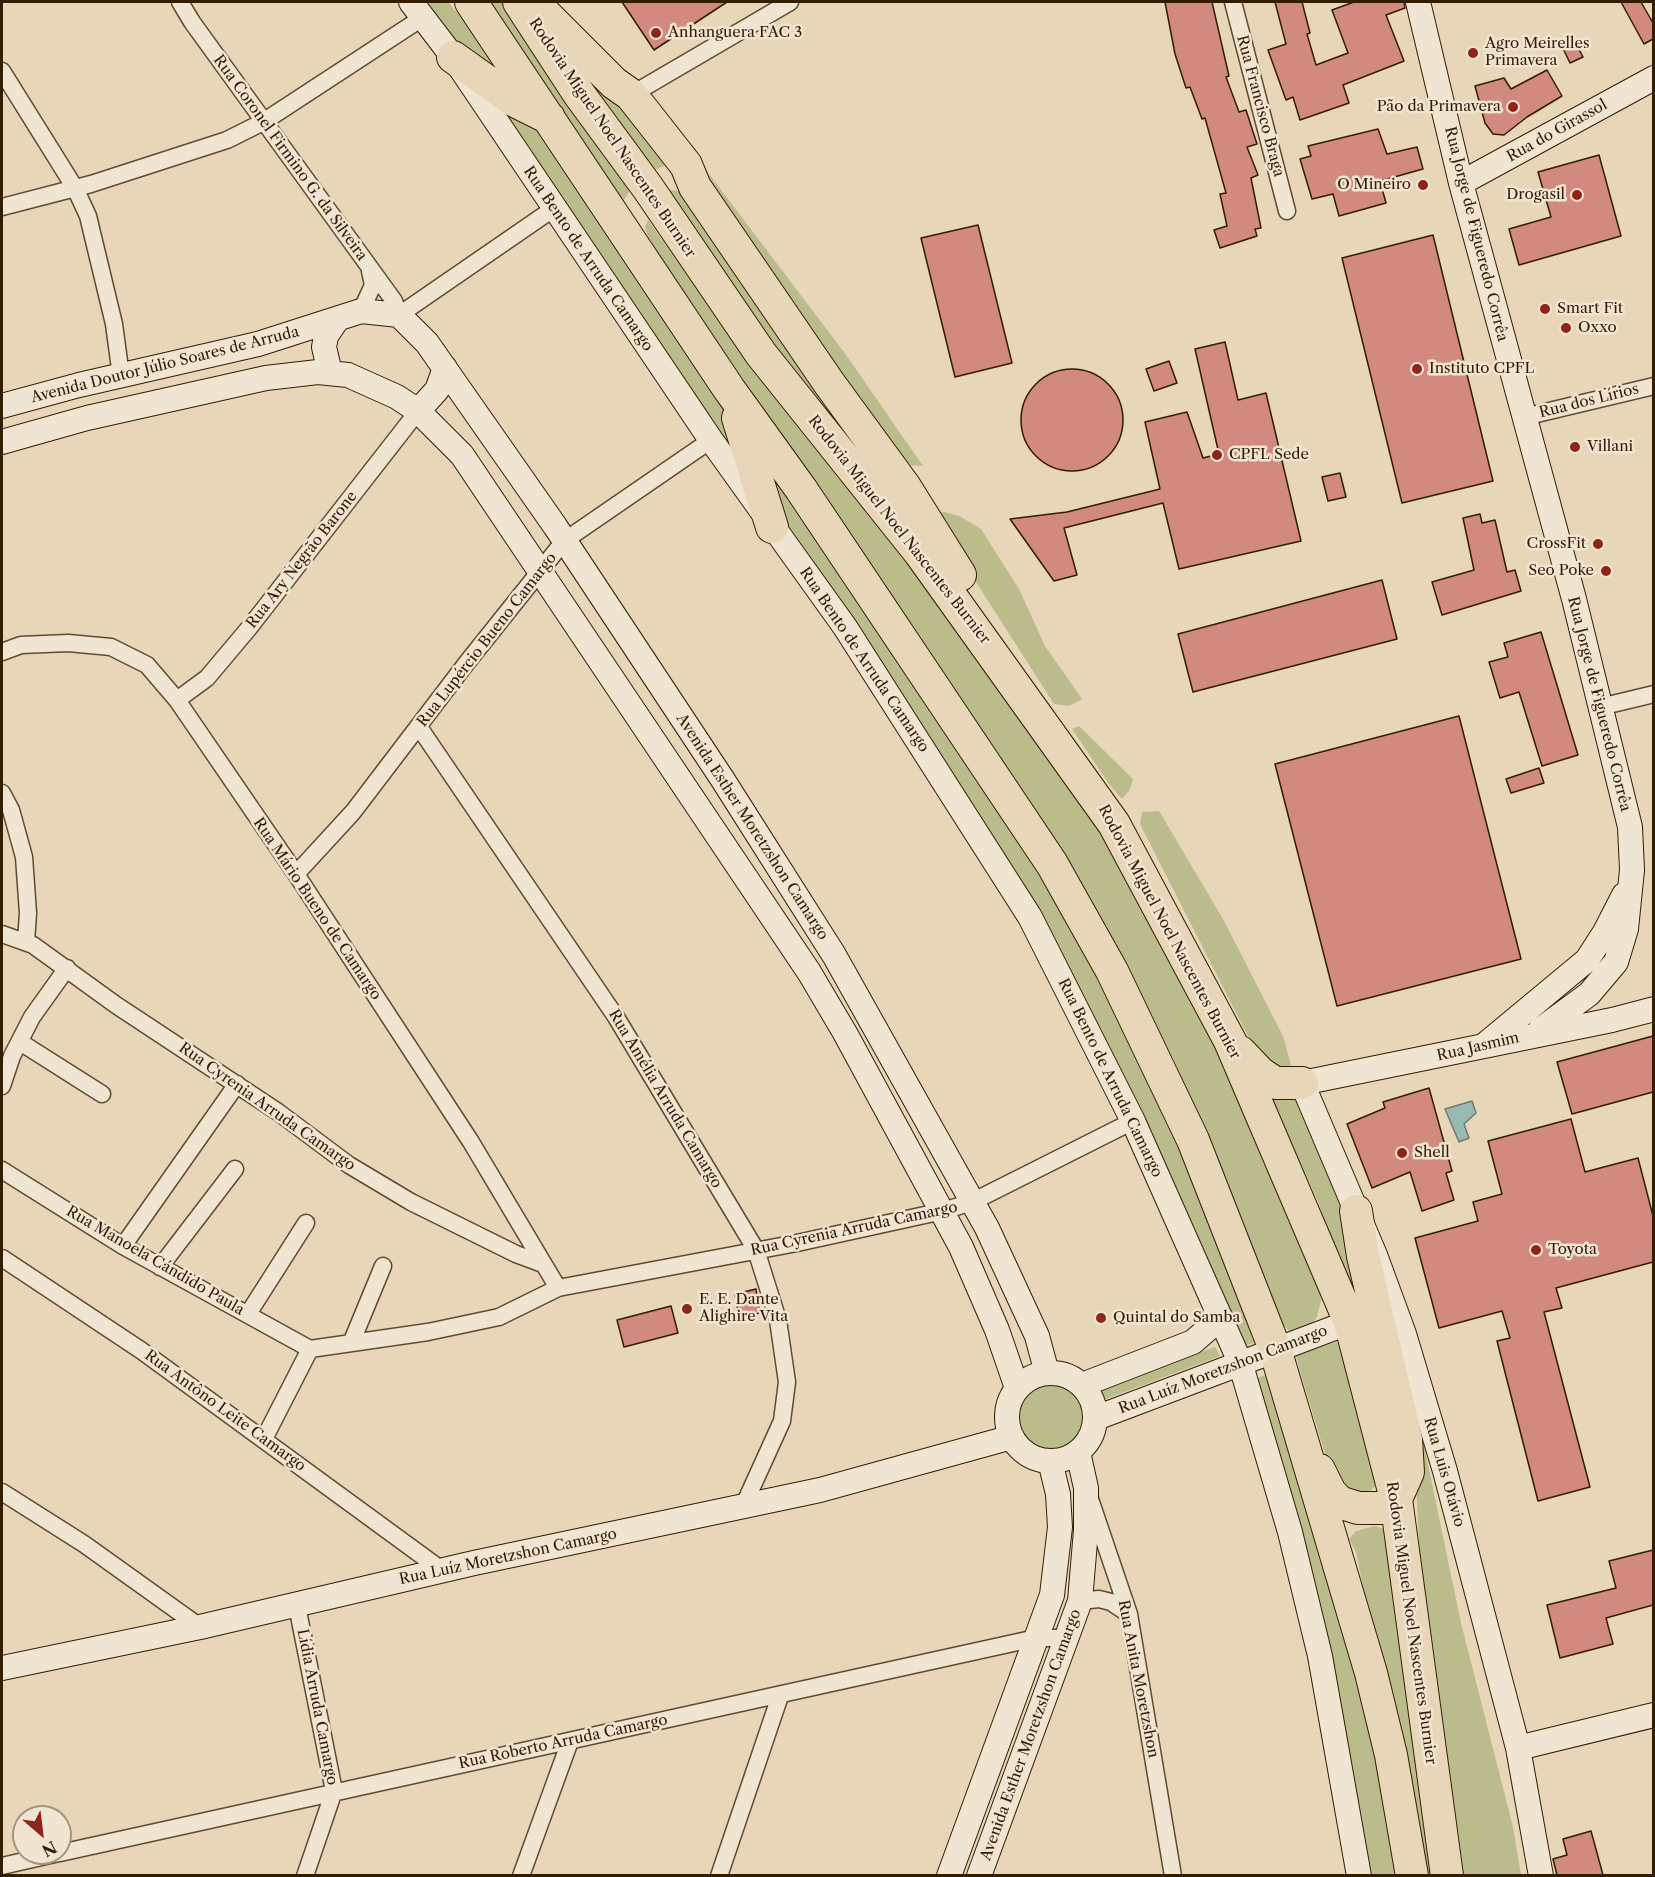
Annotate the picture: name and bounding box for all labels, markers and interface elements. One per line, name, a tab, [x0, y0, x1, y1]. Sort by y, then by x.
street label: Rodovia Miguel Noel Nascentes Burnier	[525, 15, 699, 261]
place label: Anhanguera FAC 3	[668, 24, 802, 42]
marker: Anhanguera FAC 3	[649, 26, 663, 40]
street label: Rua Francisco Braga	[1232, 33, 1288, 179]
place label: Agro Meirelles Primavera	[1485, 35, 1589, 70]
marker: Agro Meirelles Primavera	[1466, 46, 1480, 60]
street label: Rua Coronel Firmino G. da Silveira	[209, 52, 371, 264]
street label: Rua do Girassol	[1504, 96, 1610, 166]
place label: Pão da Primavera	[1377, 98, 1501, 116]
marker: Pão da Primavera	[1506, 100, 1520, 114]
street label: Rua Jorge de Figueredo Corrêa	[1441, 125, 1511, 343]
street label: Rua Bento de Arruda Camargo	[519, 163, 657, 355]
place label: O Mineiro	[1337, 176, 1411, 194]
marker: O Mineiro	[1416, 178, 1430, 192]
place label: Drogasil	[1506, 186, 1565, 204]
marker: Drogasil	[1570, 188, 1584, 202]
place label: Smart Fit	[1557, 300, 1623, 318]
marker: Smart Fit	[1538, 302, 1552, 316]
place label: Oxxo	[1578, 319, 1617, 337]
marker: Oxxo	[1559, 321, 1573, 335]
street label: Avenida Doutor Júlio Soares de Arruda	[29, 323, 301, 407]
place label: Instituto CPFL	[1429, 360, 1534, 378]
marker: Instituto CPFL	[1410, 362, 1424, 376]
street label: Rua dos Lírios	[1537, 380, 1641, 422]
street label: Rodovia Miguel Noel Nascentes Burnier	[804, 412, 994, 648]
place label: Villani	[1587, 438, 1633, 456]
marker: Villani	[1568, 440, 1582, 454]
place label: CPFL Sede	[1229, 446, 1309, 464]
marker: CPFL Sede	[1210, 448, 1224, 462]
street label: Rua Ary Negrão Barone	[243, 488, 361, 632]
place label: CrossFit	[1527, 535, 1586, 553]
marker: CrossFit	[1591, 537, 1605, 551]
street label: Rua Lupércio Bueno Camargo	[413, 549, 561, 731]
place label: Seo Poke	[1528, 562, 1594, 580]
street label: Rua Bento de Arruda Camargo	[795, 564, 933, 756]
marker: Seo Poke	[1599, 564, 1613, 578]
street label: Rua Jorge de Figueredo Corrêa	[1564, 595, 1634, 813]
street label: Avenida Esther Moretzshon Camargo	[672, 710, 832, 944]
street label: Rodovia Miguel Noel Nascentes Burnier	[1094, 802, 1244, 1062]
street label: Rua Mário Bueno de Camargo	[249, 814, 385, 1004]
street label: Rua Bento de Arruda Camargo	[1054, 976, 1166, 1180]
street label: Rua Amélia Arruda Camargo	[604, 1006, 726, 1192]
street label: Rua Jasmim	[1435, 1029, 1521, 1065]
street label: Rua Cyrenia Arruda Camargo	[175, 1039, 359, 1175]
place label: Shell	[1414, 1144, 1450, 1162]
marker: Shell	[1395, 1146, 1409, 1160]
street label: Rua Cyrenia Arruda Camargo	[749, 1198, 959, 1260]
street label: Rua Manoela Cándido Paula	[63, 1203, 247, 1319]
place label: Toyota	[1548, 1241, 1597, 1259]
marker: Toyota	[1529, 1243, 1543, 1257]
place label: E. E. Dante Alighire Vita	[699, 1291, 788, 1326]
marker: E. E. Dante Alighire Vita	[680, 1302, 694, 1316]
place label: Quintal do Samba	[1113, 1309, 1240, 1327]
marker: Quintal do Samba	[1094, 1311, 1108, 1325]
street label: Rua Luíz Moretzshon Camargo	[1116, 1322, 1330, 1418]
street label: Rua Antôno Leite Camargo	[141, 1346, 309, 1476]
street label: Rua Luis Otávio	[1420, 1415, 1468, 1529]
street label: Rodovia Miguel Noel Nascentes Burnier	[1382, 1480, 1440, 1766]
street label: Rua Luíz Moretzshon Camargo	[397, 1525, 619, 1589]
street label: Rua Anita Moretzshon	[1114, 1599, 1162, 1759]
street label: Avenida Esther Moretzshon Camargo	[977, 1607, 1085, 1863]
street label: Lídia Arruda Camargo	[293, 1627, 341, 1787]
street label: Rua Roberto Arruda Camargo	[457, 1711, 669, 1773]
north arrow	[12, 1805, 72, 1865]
text: N	[39, 1837, 60, 1861]

